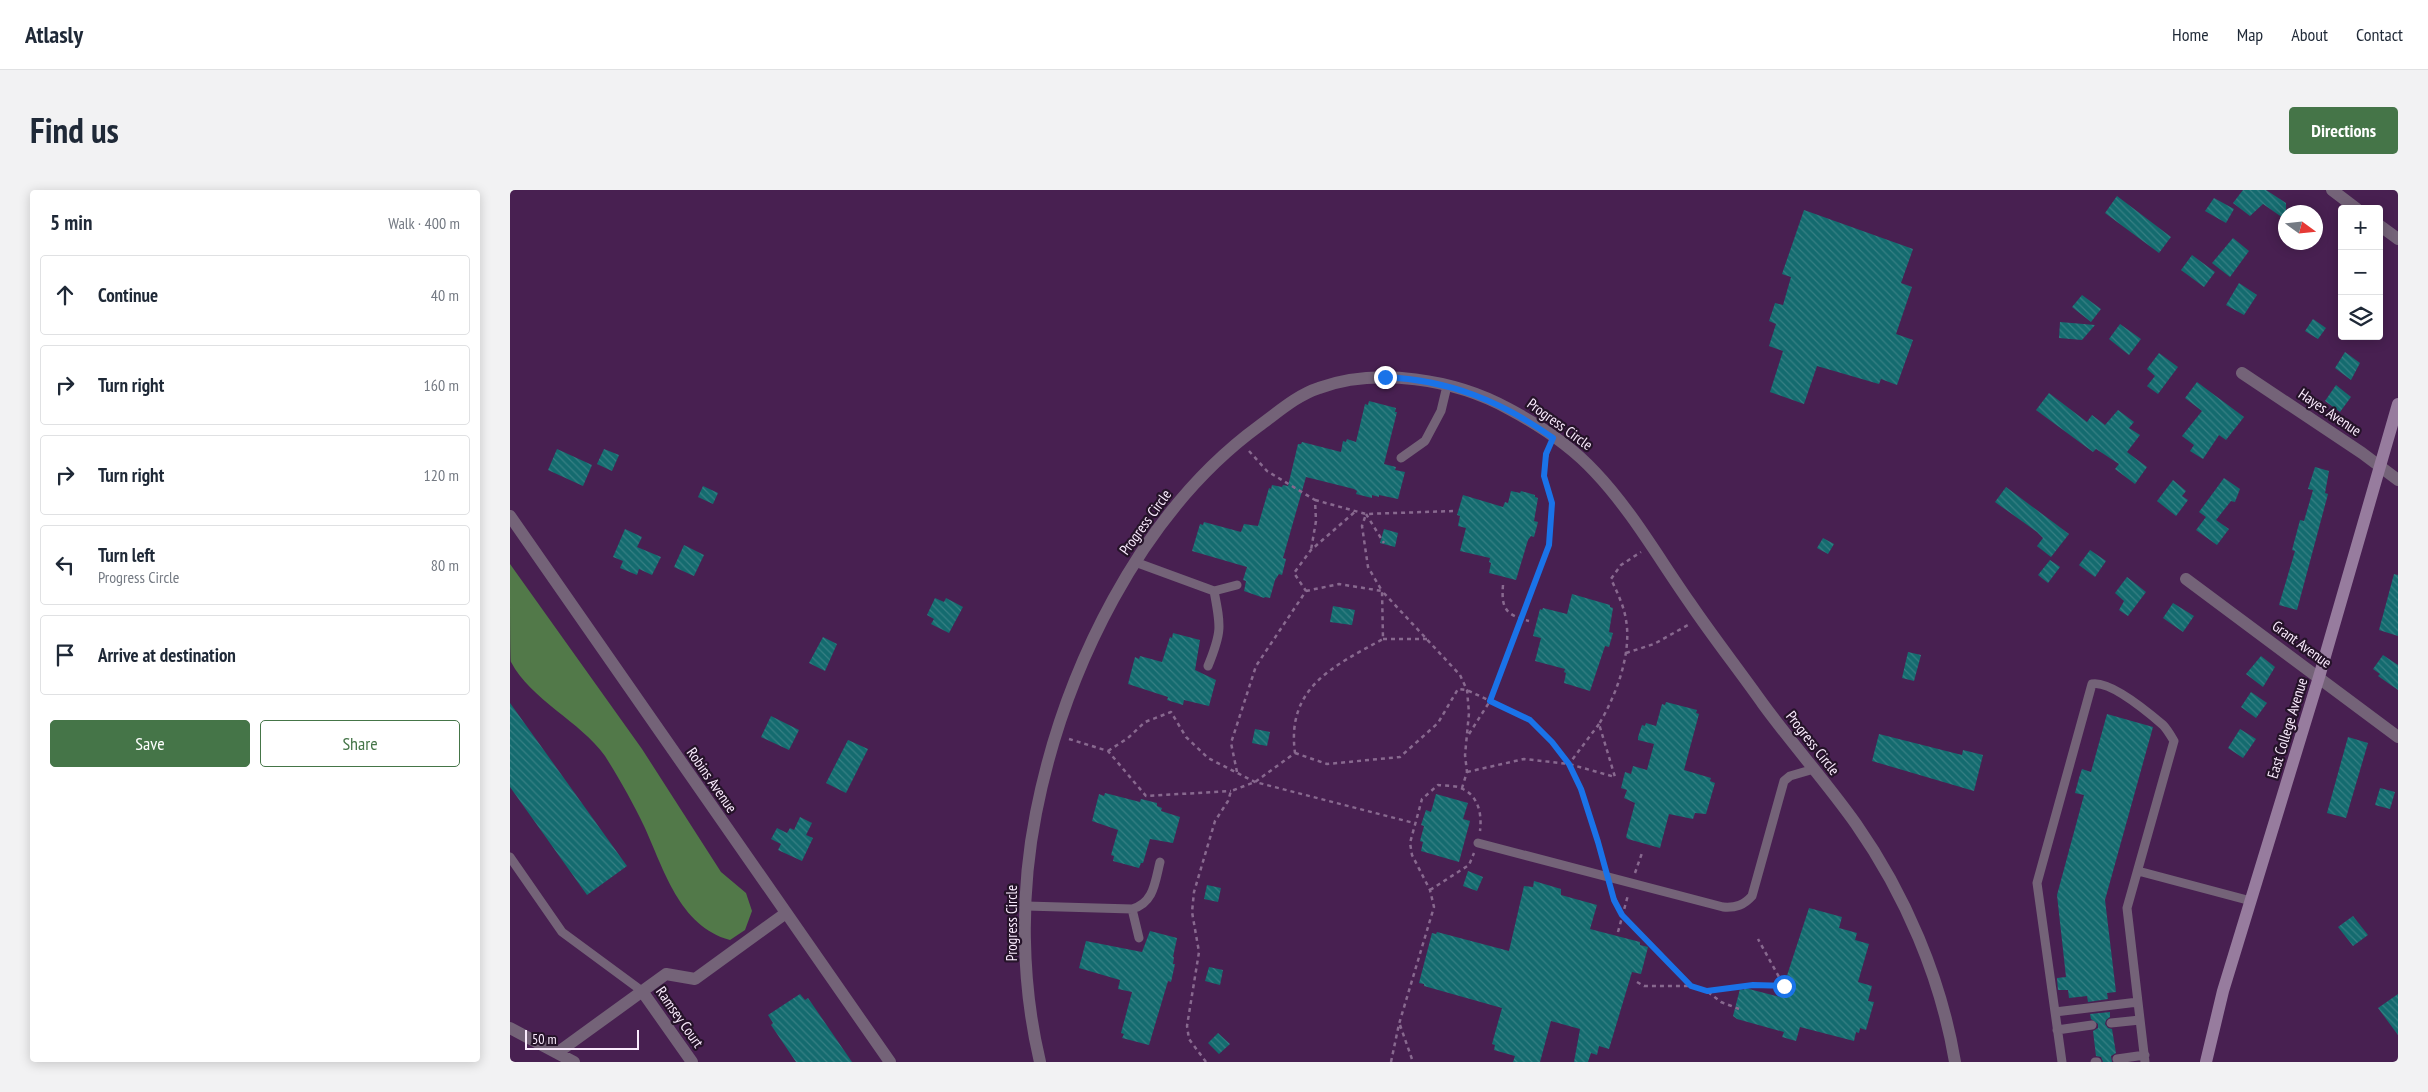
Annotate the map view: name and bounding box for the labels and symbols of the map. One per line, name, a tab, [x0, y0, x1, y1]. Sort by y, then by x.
north arrow	[2278, 205, 2323, 250]
route end	[1374, 366, 1397, 389]
street label: Hayes Avenue	[2295, 384, 2365, 440]
street label: Progress Circle	[1524, 394, 1596, 454]
street label: Progress Circle	[1115, 486, 1175, 558]
street label: Grant Avenue	[2269, 616, 2335, 672]
street label: East College Avenue	[2263, 675, 2311, 781]
street label: Progress Circle	[1782, 707, 1844, 779]
street label: Robins Avenue	[683, 744, 741, 816]
street label: Progress Circle	[1002, 885, 1021, 961]
route start	[1773, 975, 1796, 998]
street label: Ramsey Court	[652, 983, 708, 1051]
scale bar	[525, 1027, 639, 1050]

